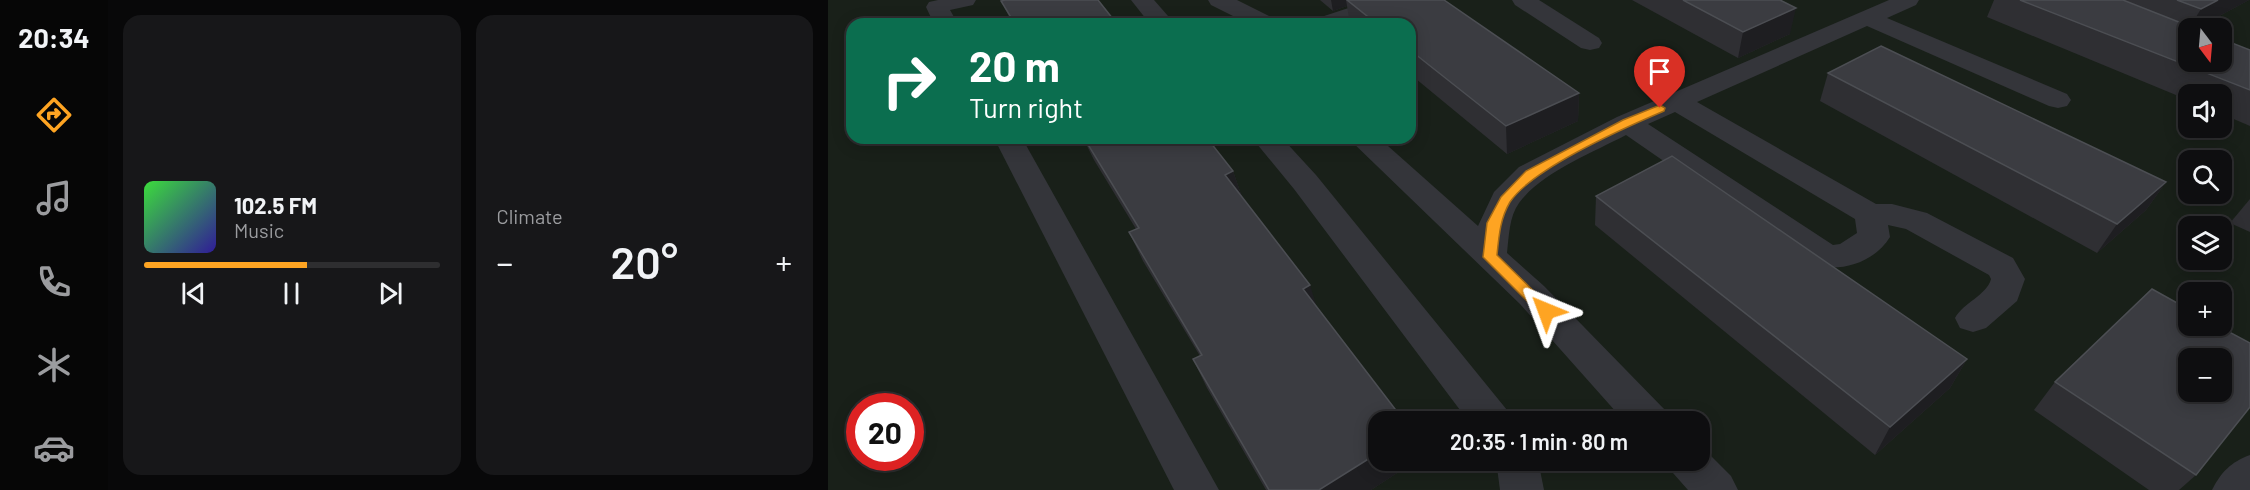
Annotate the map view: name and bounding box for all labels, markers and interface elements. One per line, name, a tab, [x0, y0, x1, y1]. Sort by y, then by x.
north arrow	[2178, 18, 2232, 72]
map controls	[2178, 18, 2232, 402]
text: 20:34	[18, 21, 90, 53]
text: 20 m	[969, 40, 1060, 90]
icon: right	[870, 42, 948, 120]
pin	[1634, 46, 1685, 108]
icon: arrive	[1643, 55, 1676, 88]
button: sound	[2178, 84, 2232, 138]
text: Turn right	[969, 91, 1083, 123]
icon: directions	[33, 94, 75, 136]
button: search	[2178, 150, 2232, 204]
icon: music	[33, 177, 75, 219]
text: 102.5 FM	[234, 192, 317, 218]
text: Climate	[497, 204, 563, 228]
button: layers	[2178, 216, 2232, 270]
text: Music	[234, 218, 284, 242]
text: 20°	[611, 234, 678, 288]
text: −	[497, 242, 513, 282]
text: +	[776, 242, 792, 282]
icon: phone	[33, 261, 75, 303]
icon: previous	[177, 277, 210, 310]
icon: pause	[275, 277, 308, 310]
icon: next	[374, 277, 407, 310]
position arrow	[1514, 279, 1578, 343]
button: +	[2178, 282, 2232, 336]
icon: climate	[33, 344, 75, 386]
button: −	[2178, 348, 2232, 402]
speed limit sign: 20	[846, 393, 924, 471]
icon: car	[33, 427, 75, 469]
text: 20:35 · 1 min · 80 m	[1450, 428, 1628, 454]

